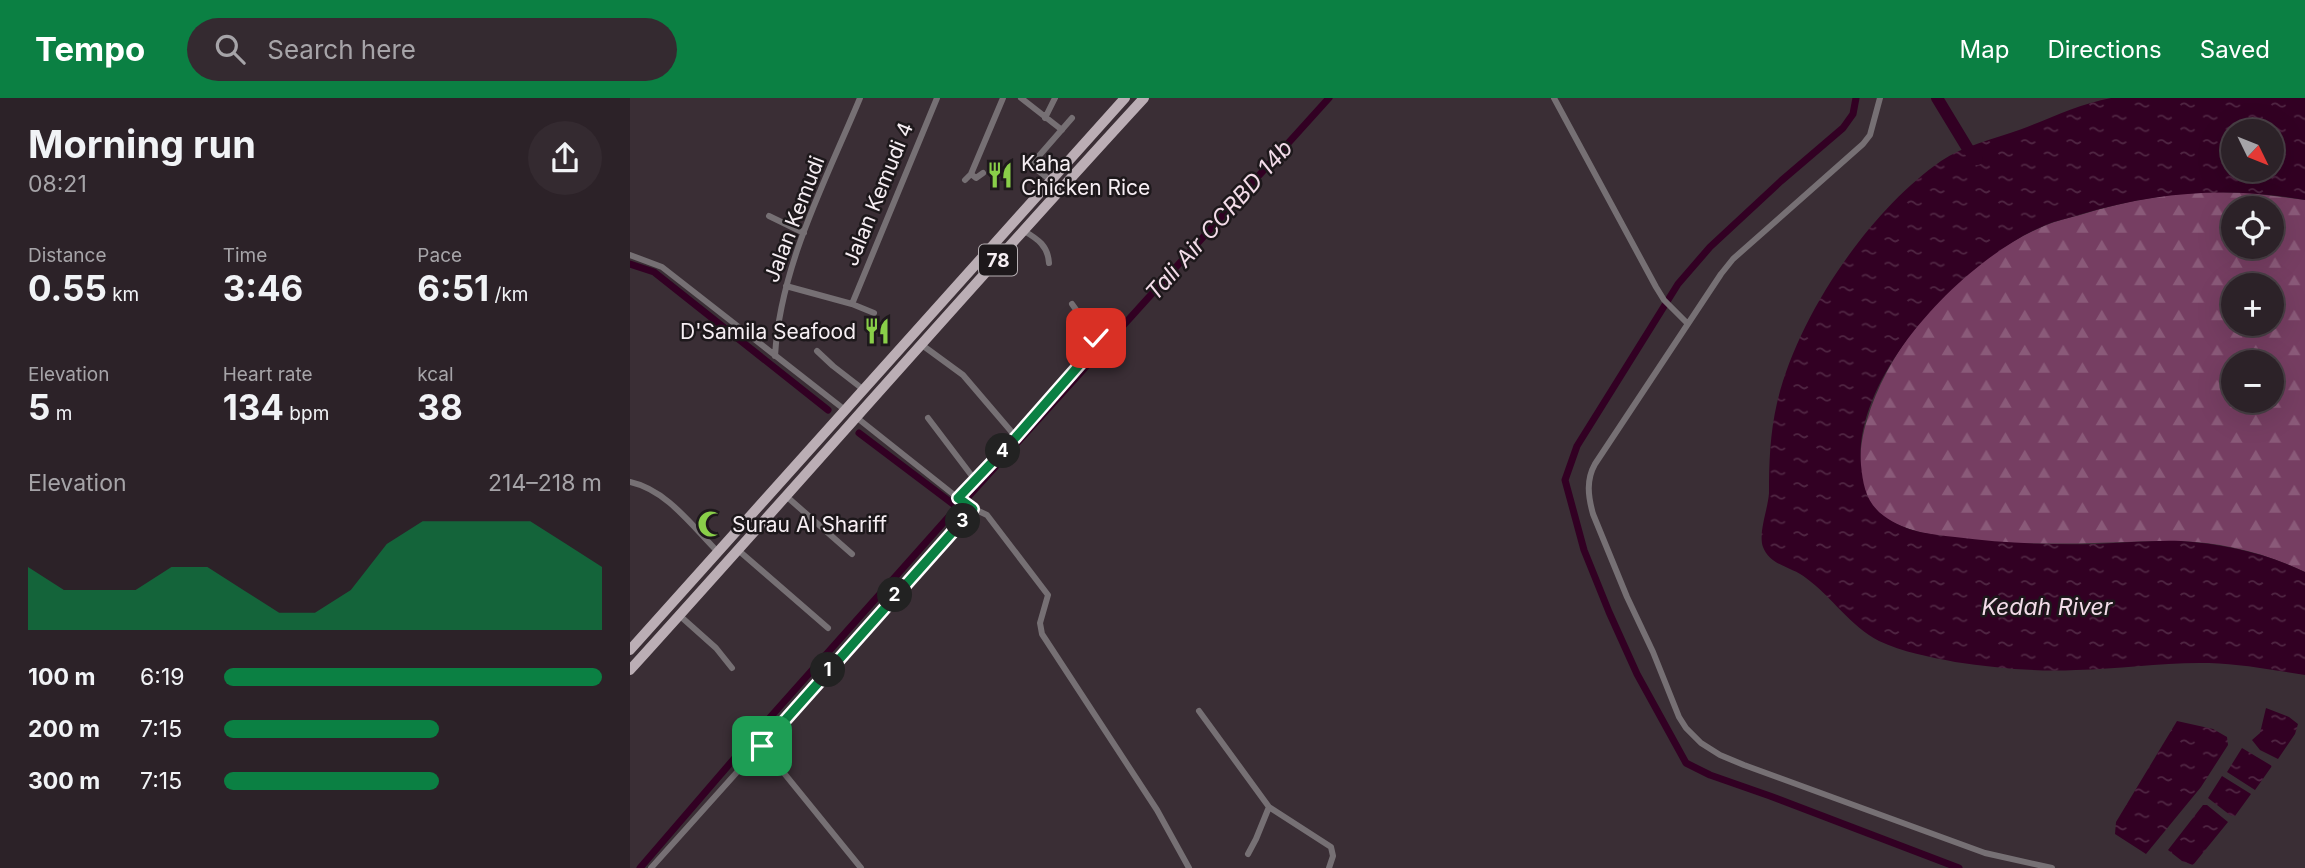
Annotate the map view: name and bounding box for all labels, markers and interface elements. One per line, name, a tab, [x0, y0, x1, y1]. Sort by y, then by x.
search box	[187, 18, 677, 81]
text: Tempo	[35, 29, 145, 69]
icon: search	[211, 30, 249, 68]
text: Search here	[267, 34, 416, 65]
text: Map	[1960, 35, 2009, 64]
text: Directions	[2047, 35, 2162, 64]
text: Saved	[2200, 35, 2270, 64]
street label: Jalan Kemudi 4	[838, 119, 918, 269]
north arrow	[2221, 119, 2284, 182]
map controls	[2221, 119, 2284, 413]
text: Morning run	[28, 121, 256, 167]
button: share	[528, 121, 602, 195]
water label: Tali Air CCRBD 14b	[1140, 134, 1298, 306]
place label: Kaha Chicken Rice	[1021, 151, 1150, 200]
street label: Jalan Kemudi	[758, 152, 830, 286]
restaurant icon: Kaha Chicken Rice	[985, 160, 1015, 190]
text: 08:21	[28, 170, 87, 198]
button: locate	[2221, 196, 2284, 259]
text: Distance	[28, 244, 106, 267]
text: Time	[223, 244, 267, 267]
text: Pace	[417, 244, 462, 267]
road number: 78	[979, 244, 1017, 276]
text: 0.55	[28, 267, 107, 309]
text: 3:46	[223, 267, 303, 309]
text: 6:51	[417, 267, 489, 309]
button: +	[2221, 273, 2284, 336]
text: km	[107, 283, 139, 306]
text: /km	[489, 283, 528, 306]
pin	[1066, 308, 1126, 368]
restaurant icon: D'Samila Seafood	[862, 316, 892, 346]
place label: D'Samila Seafood	[680, 319, 856, 344]
icon: check	[1077, 319, 1115, 357]
button: −	[2221, 350, 2284, 413]
text: Elevation	[28, 363, 109, 386]
text: Heart rate	[223, 363, 313, 386]
text: kcal	[417, 363, 454, 386]
text: 5	[28, 386, 50, 428]
text: 134	[223, 386, 284, 428]
text: 38	[417, 386, 463, 428]
text: m	[50, 402, 72, 425]
text: bpm	[284, 402, 329, 425]
pin: 4	[986, 434, 1020, 468]
text: 4	[996, 439, 1009, 462]
text: Elevation	[28, 469, 127, 497]
text: 214–218 m	[488, 469, 602, 497]
pin: 3	[946, 504, 980, 538]
mosque icon: Surau Al Shariff	[696, 509, 726, 539]
text: 3	[956, 509, 969, 532]
place label: Surau Al Shariff	[732, 512, 887, 537]
pin: 2	[877, 578, 912, 612]
text: 2	[889, 583, 900, 606]
water label: Kedah River	[1982, 593, 2114, 621]
pin: 1	[810, 652, 846, 688]
text: 1	[823, 658, 832, 681]
text: 100 m	[28, 663, 95, 691]
text: 6:19	[140, 663, 185, 691]
text: 200 m	[28, 715, 100, 743]
text: 7:15	[140, 715, 182, 743]
pin	[732, 716, 792, 776]
icon: arrive	[743, 727, 781, 765]
text: 300 m	[28, 767, 100, 795]
text: 7:15	[140, 767, 182, 795]

